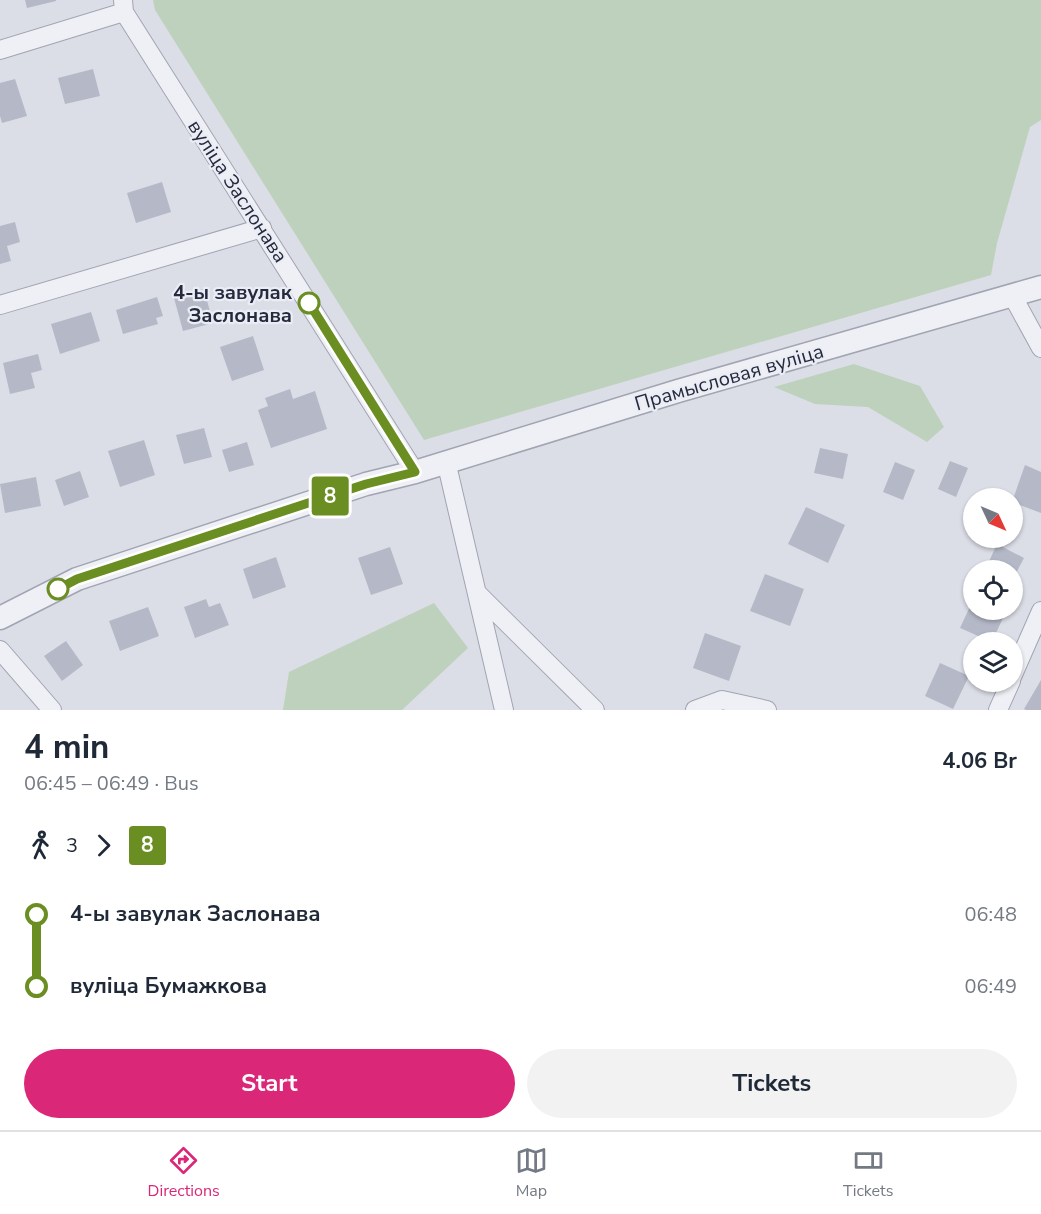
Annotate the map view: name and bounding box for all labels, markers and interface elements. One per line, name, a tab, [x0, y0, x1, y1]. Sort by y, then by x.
street label: вуліца Заслонава	[181, 115, 294, 268]
place label: 4-ы завулак Заслонава	[173, 279, 293, 329]
marker: 4-ы завулак Заслонава	[298, 292, 320, 314]
street label: Прамысловая вуліца	[632, 338, 827, 417]
line badge: 8	[310, 476, 350, 516]
text: 8	[324, 482, 336, 510]
north arrow	[963, 488, 1023, 548]
map controls	[963, 488, 1023, 692]
button: locate	[963, 560, 1023, 620]
unlabelled marker	[47, 578, 69, 600]
button: layers	[963, 632, 1023, 692]
text: 4 min	[24, 725, 109, 770]
text: 4.06 Br	[942, 746, 1017, 776]
text: 06:45 – 06:49 · Bus	[24, 770, 199, 797]
icon: walk	[24, 829, 57, 862]
icon: forward	[87, 829, 120, 862]
text: 8	[141, 831, 154, 859]
text: 3	[66, 832, 78, 859]
text: 4-ы завулак Заслонава	[70, 899, 321, 929]
text: 06:48	[964, 901, 1017, 928]
text: вуліца Бумажкова	[70, 971, 267, 1001]
text: 06:49	[964, 973, 1017, 1000]
button: Start	[24, 1049, 515, 1118]
button: Tickets	[527, 1049, 1017, 1118]
tab: Directions	[148, 1144, 220, 1202]
tab: Map	[515, 1144, 548, 1202]
tab: Tickets	[843, 1144, 893, 1202]

